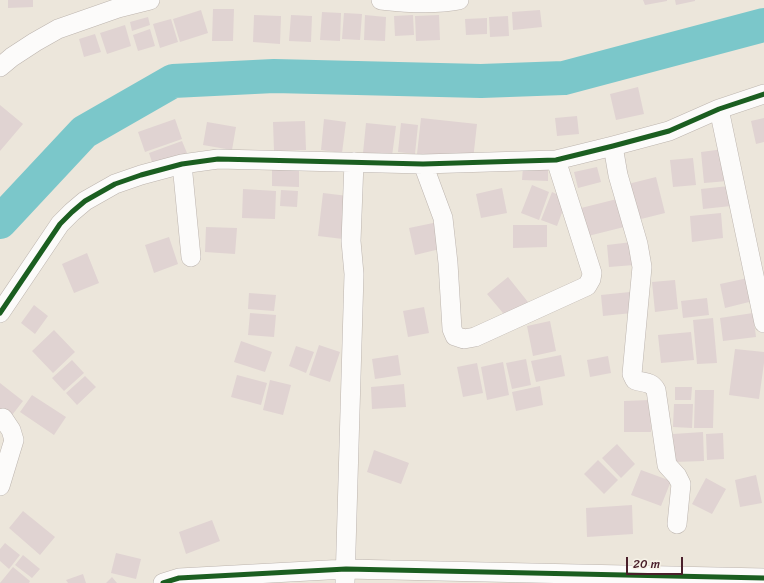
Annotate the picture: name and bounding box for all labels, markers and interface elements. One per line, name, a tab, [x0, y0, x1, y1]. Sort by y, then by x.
scale bar	[628, 549, 685, 575]
text: 20 m	[633, 553, 660, 575]

